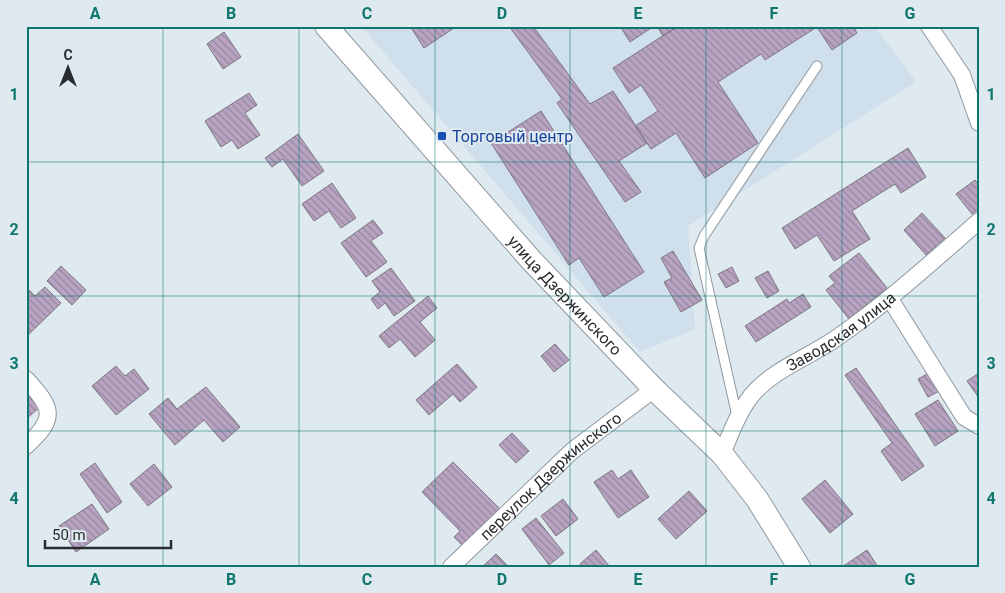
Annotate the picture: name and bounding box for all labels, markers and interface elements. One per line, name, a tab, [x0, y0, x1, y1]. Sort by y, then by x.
text: A	[90, 4, 101, 23]
text: B	[226, 4, 236, 23]
text: C	[362, 4, 372, 23]
text: D	[497, 4, 507, 23]
text: E	[634, 4, 643, 23]
text: F	[770, 4, 779, 23]
text: G	[905, 4, 916, 23]
north arrow	[42, 42, 92, 92]
text: С	[63, 47, 73, 63]
text: 1	[9, 85, 19, 104]
text: 1	[986, 85, 996, 104]
place label: Торговый центр	[452, 127, 573, 146]
marker: Торговый центр	[436, 130, 448, 142]
text: 2	[9, 220, 19, 239]
text: 2	[986, 220, 996, 239]
street label: улица Дзержинского	[504, 232, 626, 359]
street label: Заводская улица	[783, 288, 899, 375]
text: 3	[9, 354, 19, 373]
text: 3	[986, 354, 996, 373]
street label: переулок Дзержинского	[476, 408, 625, 544]
text: 4	[9, 489, 19, 508]
text: 4	[986, 489, 996, 508]
scale bar	[45, 518, 171, 550]
text: 50 m	[52, 526, 86, 544]
text: A	[90, 570, 101, 589]
text: B	[226, 570, 236, 589]
text: C	[362, 570, 372, 589]
text: D	[497, 570, 507, 589]
text: E	[634, 570, 643, 589]
text: F	[770, 570, 779, 589]
text: G	[905, 570, 916, 589]

